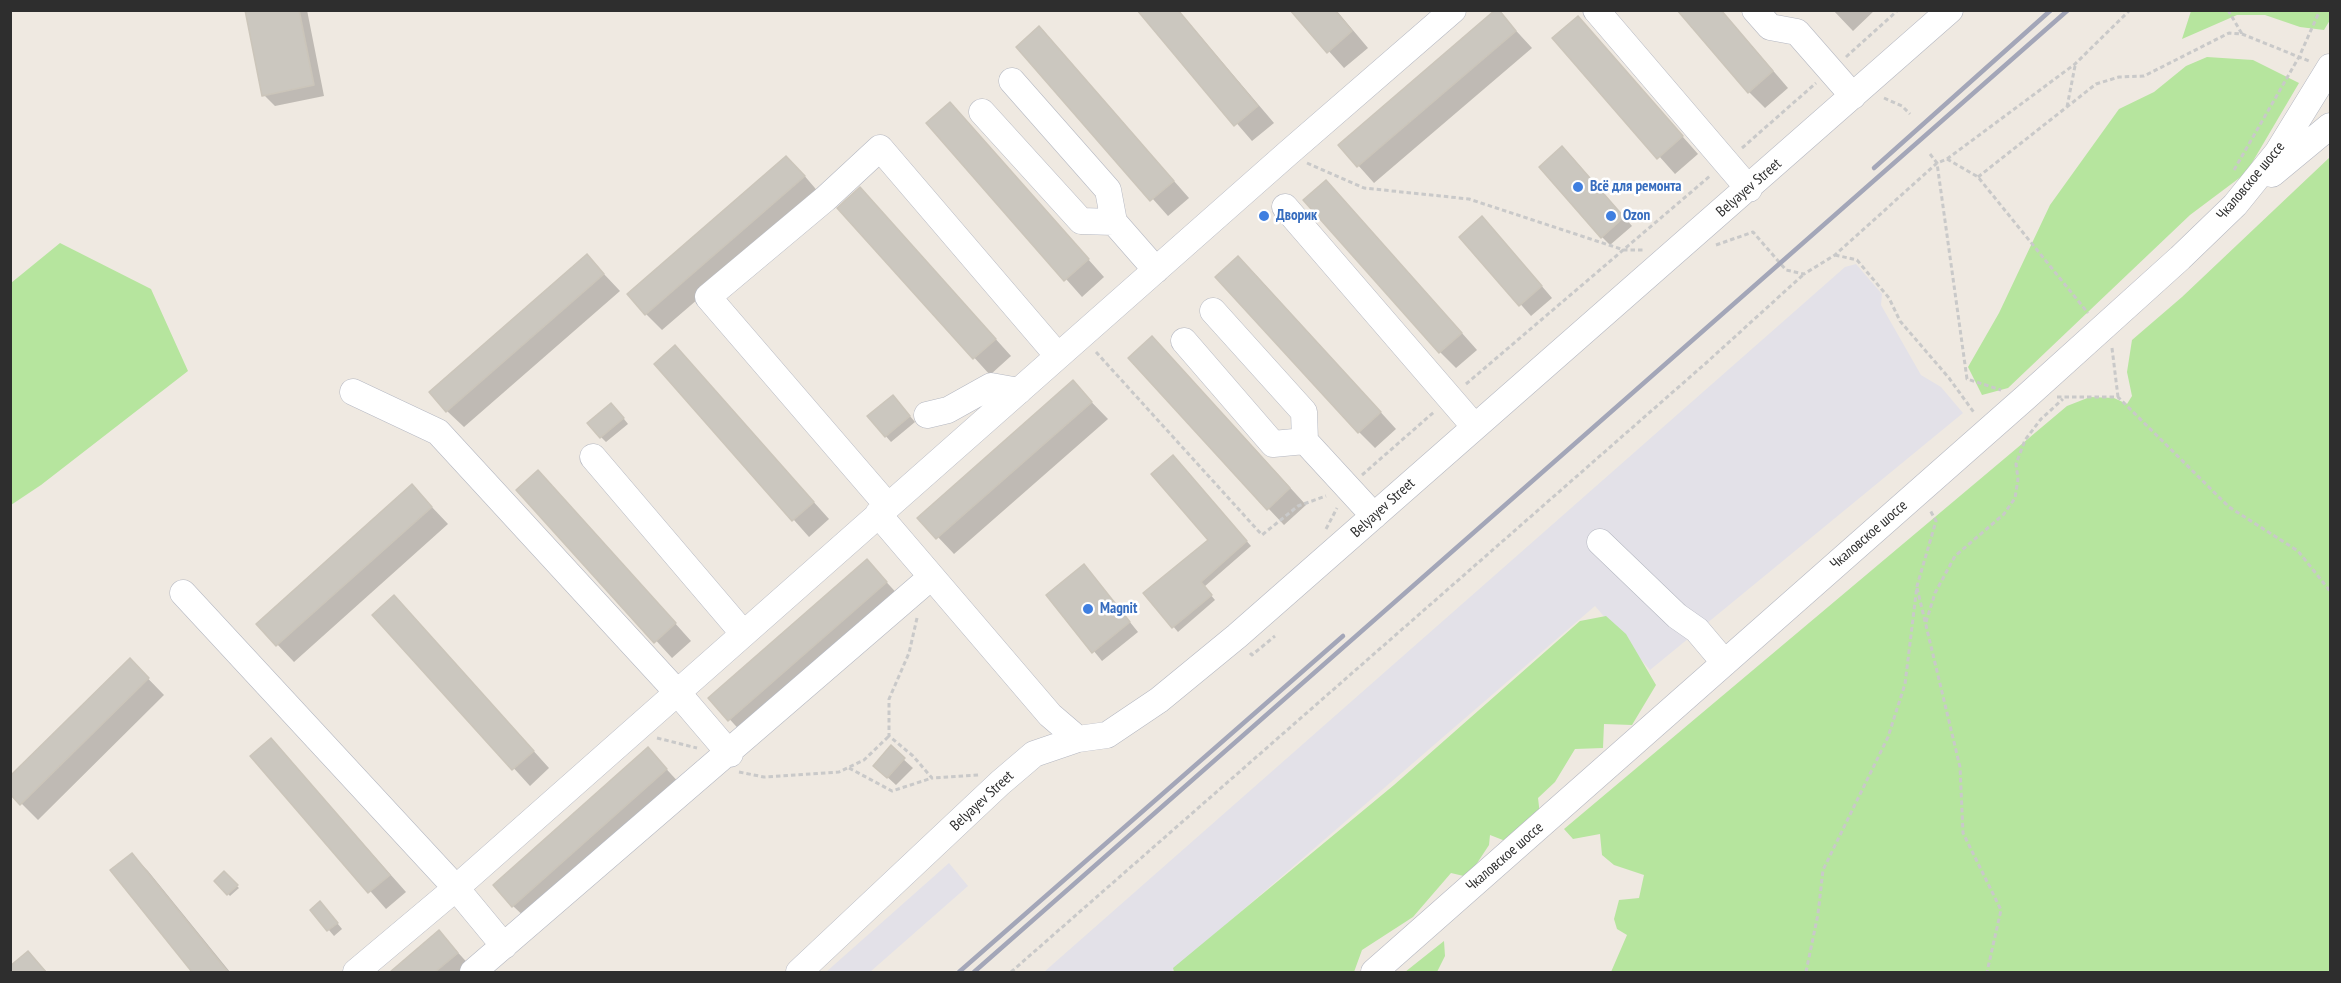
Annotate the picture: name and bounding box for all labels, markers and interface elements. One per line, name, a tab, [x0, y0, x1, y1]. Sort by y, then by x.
street label: Чкаловское шоссе	[2213, 138, 2289, 224]
street label: Belyayev Street	[1713, 155, 1785, 221]
place label: Всё для ремонта	[1590, 178, 1682, 196]
marker: Всё для ремонта	[1571, 180, 1585, 194]
place label: Дворик	[1276, 207, 1317, 225]
place label: Ozon	[1623, 207, 1650, 225]
marker: Дворик	[1257, 209, 1271, 223]
marker: Ozon	[1604, 209, 1618, 223]
street label: Belyayev Street	[1347, 475, 1419, 541]
street label: Чкаловское шоссе	[1827, 497, 1911, 573]
place label: Magnit	[1100, 600, 1137, 618]
marker: Magnit	[1081, 602, 1095, 616]
street label: Belyayev Street	[947, 767, 1017, 835]
street label: Чкаловское шоссе	[1463, 819, 1547, 895]

